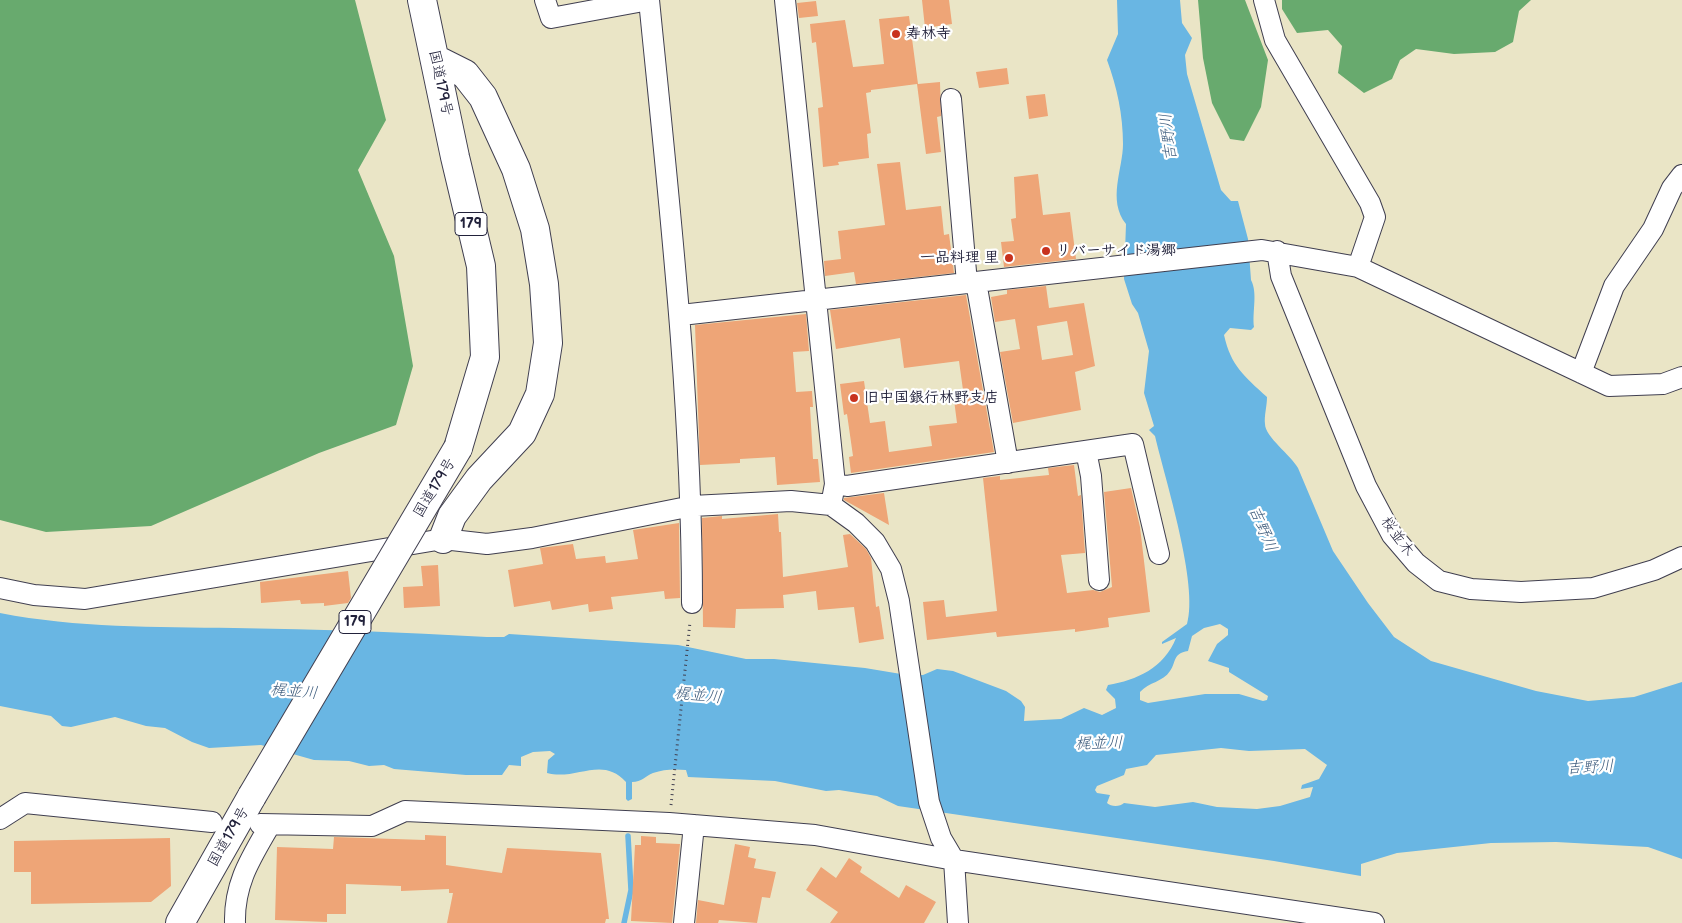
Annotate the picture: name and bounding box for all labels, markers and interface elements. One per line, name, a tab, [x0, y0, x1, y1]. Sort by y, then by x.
place label: 寿林寺	[906, 25, 951, 43]
marker: 寿林寺	[890, 28, 902, 40]
street label: 国道179号	[424, 48, 456, 118]
water label: 吉野川	[1157, 112, 1181, 162]
road number: 179	[455, 212, 487, 235]
place label: リバーサイド湯郷	[1056, 242, 1176, 260]
marker: リバーサイド湯郷	[1040, 245, 1052, 257]
place label: 一品料理 里	[920, 249, 999, 267]
marker: 一品料理 里	[1003, 252, 1015, 264]
place label: 旧中国銀行林野支店	[864, 389, 999, 407]
marker: 旧中国銀行林野支店	[848, 392, 860, 404]
street label: 国道179号	[410, 455, 460, 521]
water label: 吉野川	[1244, 503, 1280, 555]
street label: 桜並木	[1376, 514, 1418, 560]
road number: 179	[339, 610, 371, 634]
water label: 梶並川	[269, 680, 319, 704]
water label: 梶並川	[673, 684, 723, 708]
water label: 梶並川	[1075, 734, 1123, 754]
water label: 吉野川	[1566, 757, 1614, 779]
street label: 国道179号	[204, 804, 254, 870]

